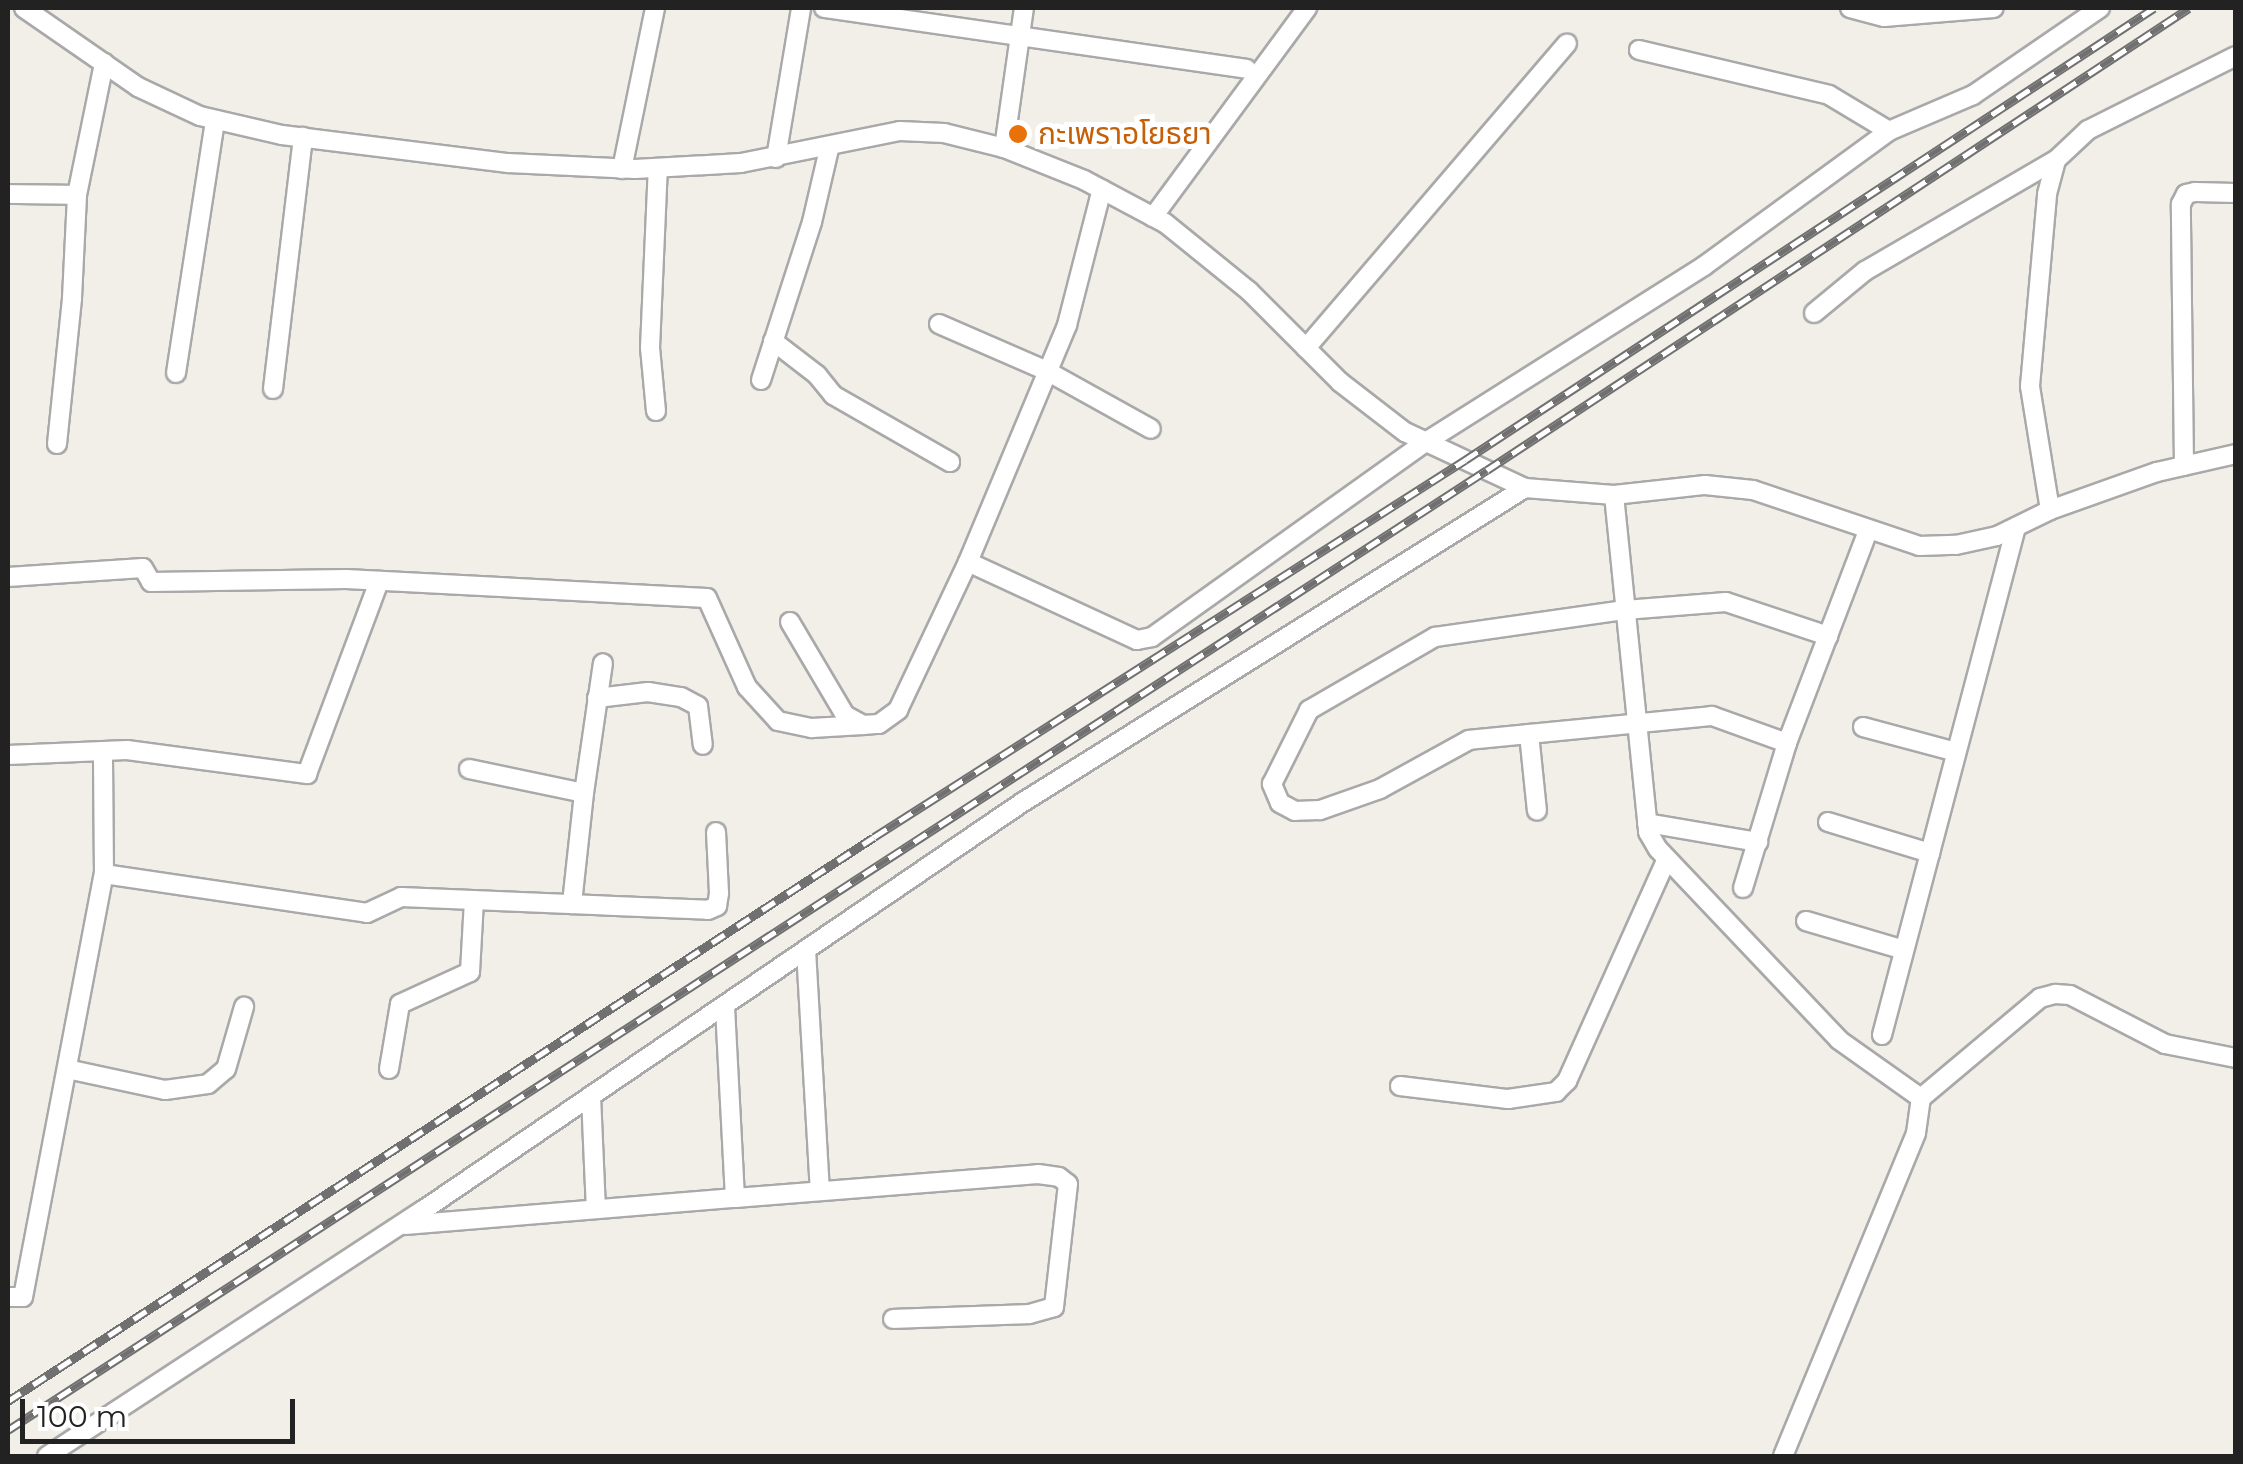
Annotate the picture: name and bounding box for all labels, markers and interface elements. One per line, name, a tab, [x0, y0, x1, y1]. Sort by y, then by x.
place label: กะเพราอโยธยา	[1038, 116, 1212, 152]
marker: กะเพราอโยธยา	[1007, 123, 1029, 145]
scale bar	[25, 1379, 300, 1441]
text: 100 m	[37, 1398, 127, 1435]

